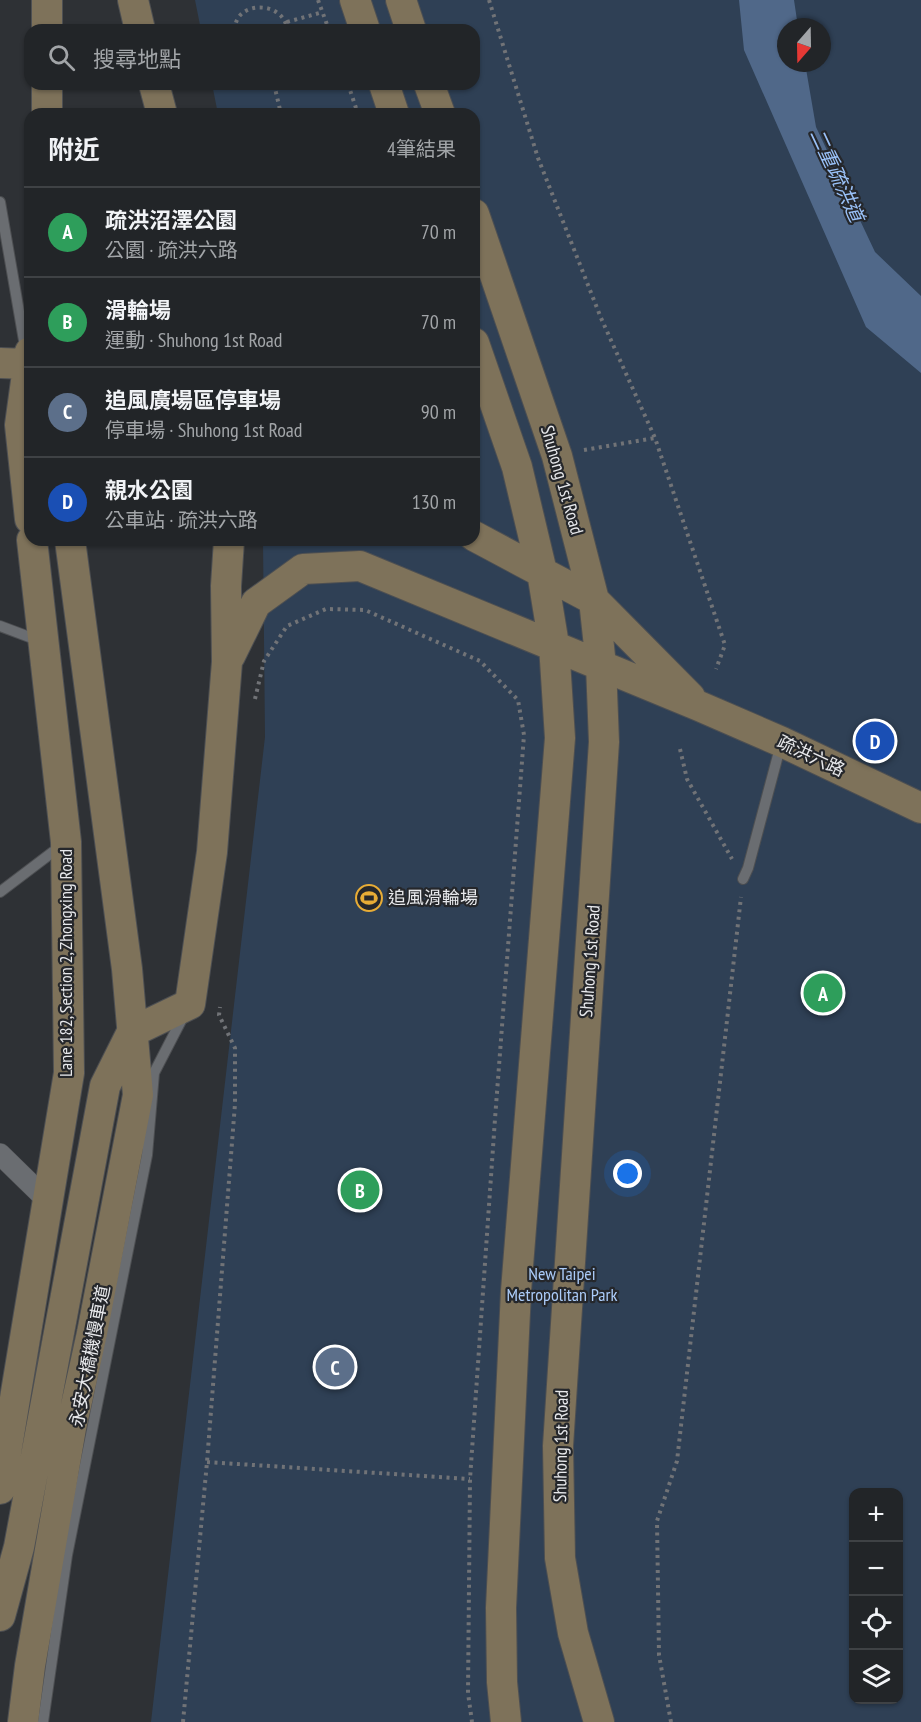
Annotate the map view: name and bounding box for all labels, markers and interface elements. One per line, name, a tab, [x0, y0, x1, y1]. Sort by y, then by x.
north arrow	[777, 18, 831, 72]
search box	[24, 24, 480, 90]
icon: search	[45, 41, 78, 74]
text: 搜尋地點	[93, 45, 181, 73]
water label: 二重疏洪道	[804, 124, 871, 229]
text: 附近	[48, 133, 100, 166]
text: 4筆結果	[387, 136, 456, 162]
text: 疏洪沼澤公園	[105, 206, 237, 234]
text: A	[62, 219, 73, 245]
text: 70 m	[421, 219, 456, 245]
text: 公園 · 疏洪六路	[105, 237, 238, 263]
text: 滑輪場	[105, 296, 171, 324]
text: B	[63, 309, 72, 335]
text: 70 m	[421, 309, 456, 335]
text: 運動 · Shuhong 1st Road	[105, 327, 283, 353]
text: 追風廣場區停車場	[105, 386, 281, 414]
text: C	[63, 399, 72, 425]
text: 90 m	[421, 399, 456, 425]
text: 停車場 · Shuhong 1st Road	[105, 417, 303, 443]
street label: Shuhong 1st Road	[536, 423, 589, 537]
text: 親水公園	[105, 476, 193, 504]
text: D	[62, 489, 73, 515]
text: 130 m	[412, 489, 456, 515]
text: 公車站 · 疏洪六路	[105, 507, 258, 533]
pin: D	[856, 718, 894, 764]
street label: 疏洪六路	[774, 730, 849, 781]
street label: Lane 182, Section 2, Zhongxing Road	[54, 849, 77, 1077]
sports icon: 追風滑輪場	[354, 883, 384, 913]
place label: 追風滑輪場	[388, 886, 478, 909]
street label: Shuhong 1st Road	[574, 904, 605, 1018]
pin: A	[804, 970, 842, 1016]
your location	[613, 1159, 642, 1188]
pin: B	[340, 1168, 380, 1212]
park label: New Taipei Metropolitan Park	[507, 1262, 617, 1306]
street label: 永安大橋機慢車道	[64, 1283, 115, 1429]
pin: C	[316, 1344, 354, 1390]
street label: Shuhong 1st Road	[548, 1390, 573, 1502]
map controls	[849, 1488, 903, 1704]
button: +	[849, 1488, 903, 1542]
button: −	[849, 1542, 903, 1596]
button: locate	[849, 1596, 903, 1650]
button: layers	[849, 1650, 903, 1704]

